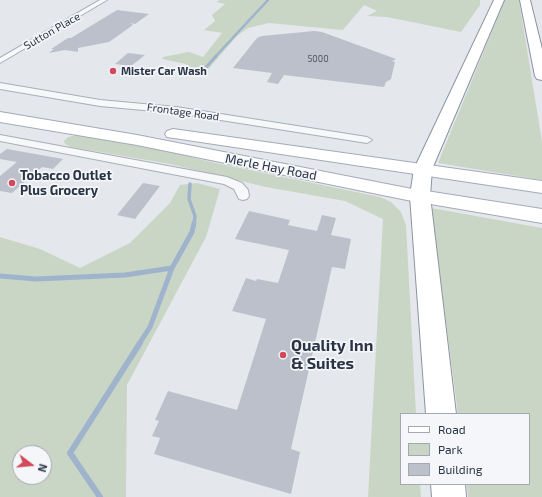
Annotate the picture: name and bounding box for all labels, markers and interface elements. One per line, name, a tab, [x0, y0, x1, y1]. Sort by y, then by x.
street label: Sutton Place	[21, 10, 83, 52]
house number: 5000	[307, 54, 329, 64]
place label: Mister Car Wash	[121, 64, 207, 78]
marker: Mister Car Wash	[108, 66, 118, 76]
street label: Frontage Road	[146, 100, 220, 124]
street label: Merle Hay Road	[224, 150, 318, 184]
place label: Tobacco Outlet Plus Grocery	[20, 168, 112, 199]
marker: Tobacco Outlet Plus Grocery	[7, 178, 17, 188]
place label: Quality Inn & Suites	[291, 336, 373, 374]
marker: Quality Inn & Suites	[278, 350, 288, 360]
legend	[400, 413, 530, 485]
text: Road	[438, 422, 466, 436]
text: Park	[438, 442, 463, 456]
north arrow	[12, 445, 52, 485]
text: Building	[438, 462, 482, 476]
text: N	[36, 463, 50, 474]

